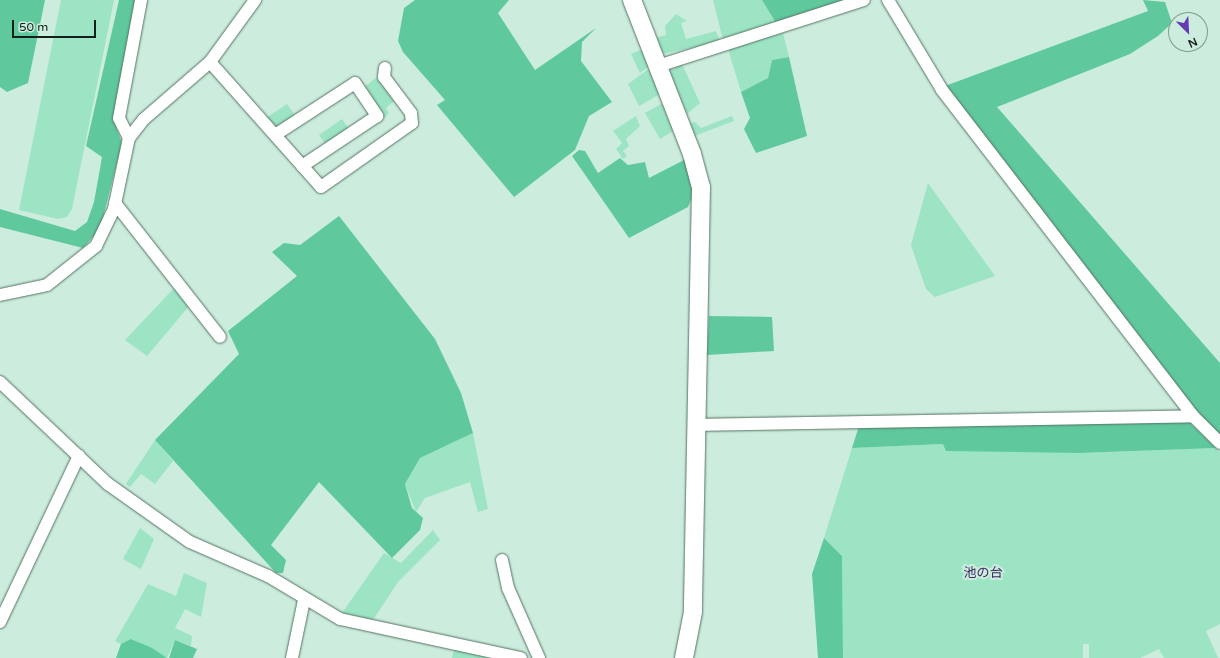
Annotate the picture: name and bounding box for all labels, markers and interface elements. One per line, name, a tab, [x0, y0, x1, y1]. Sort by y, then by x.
scale bar	[14, 12, 98, 38]
north arrow	[1168, 12, 1208, 52]
text: 50 m	[19, 20, 48, 34]
text: N	[1186, 35, 1199, 50]
district label: 池の台	[964, 565, 1002, 581]

